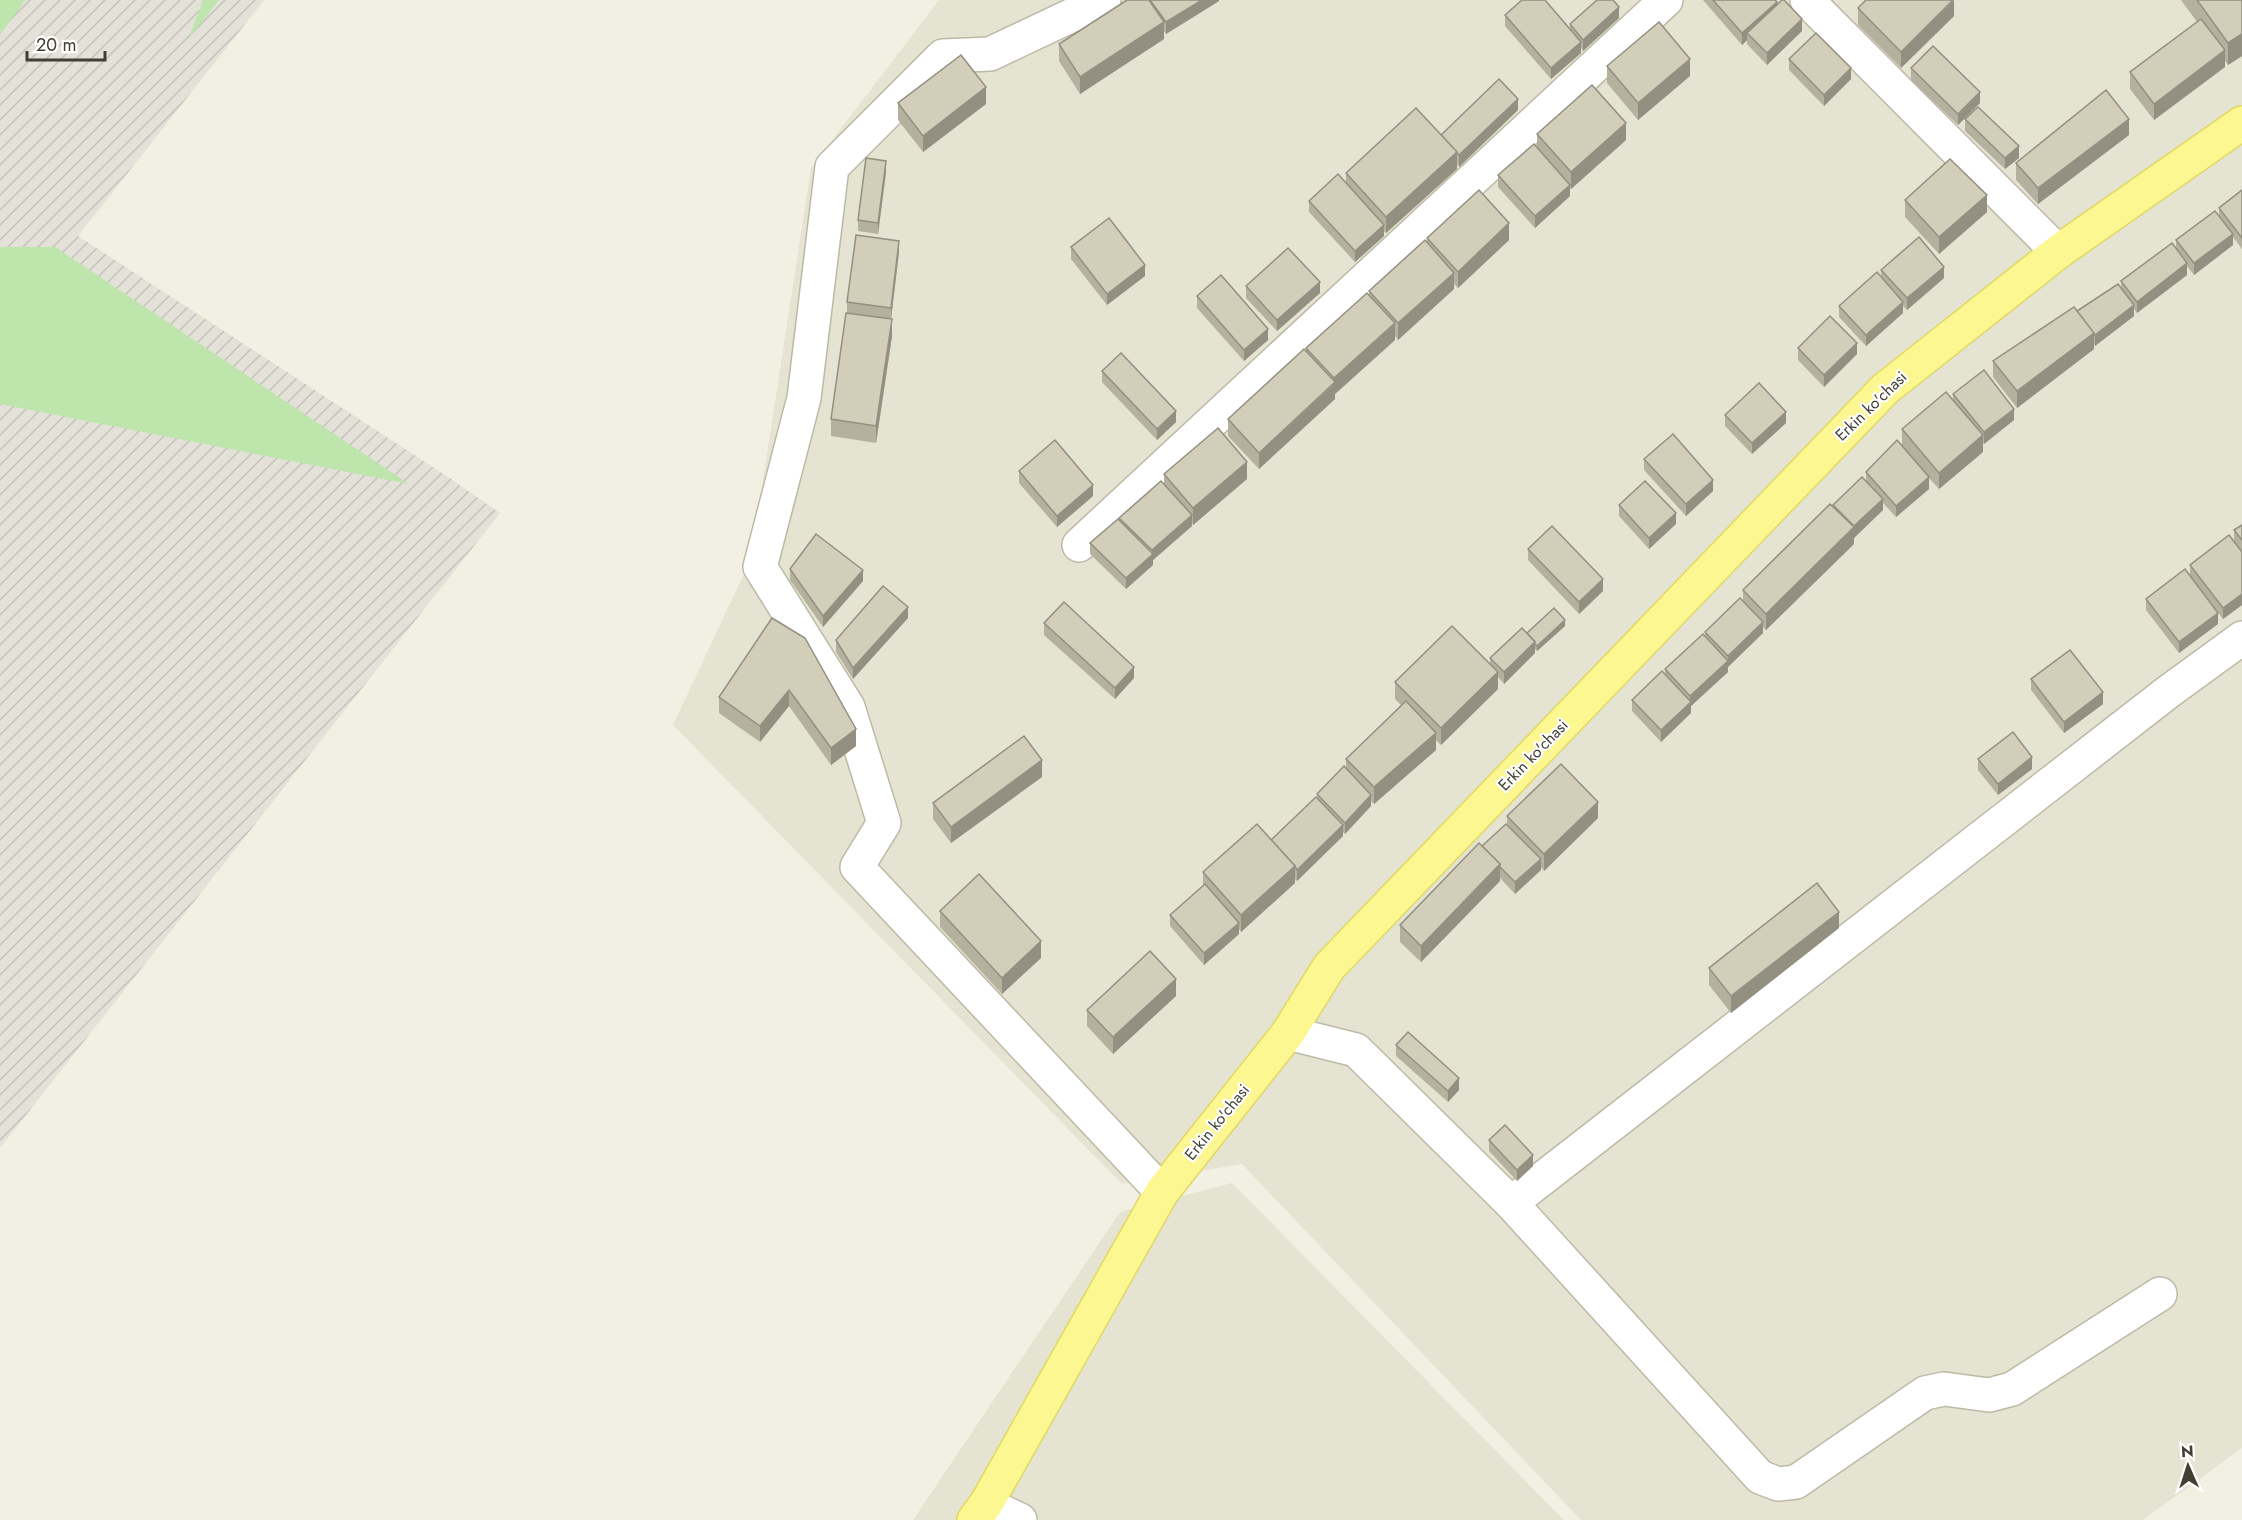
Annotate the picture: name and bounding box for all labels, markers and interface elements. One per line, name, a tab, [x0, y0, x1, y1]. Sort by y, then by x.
scale bar	[27, 24, 105, 62]
text: 20 m	[36, 32, 76, 58]
street label: Erkin ko'chasi	[1830, 366, 1912, 446]
street label: Erkin ko'chasi	[1493, 714, 1573, 796]
street label: Erkin ko'chasi	[1179, 1079, 1255, 1165]
north arrow	[2158, 1436, 2218, 1496]
text: N	[2180, 1440, 2194, 1463]

